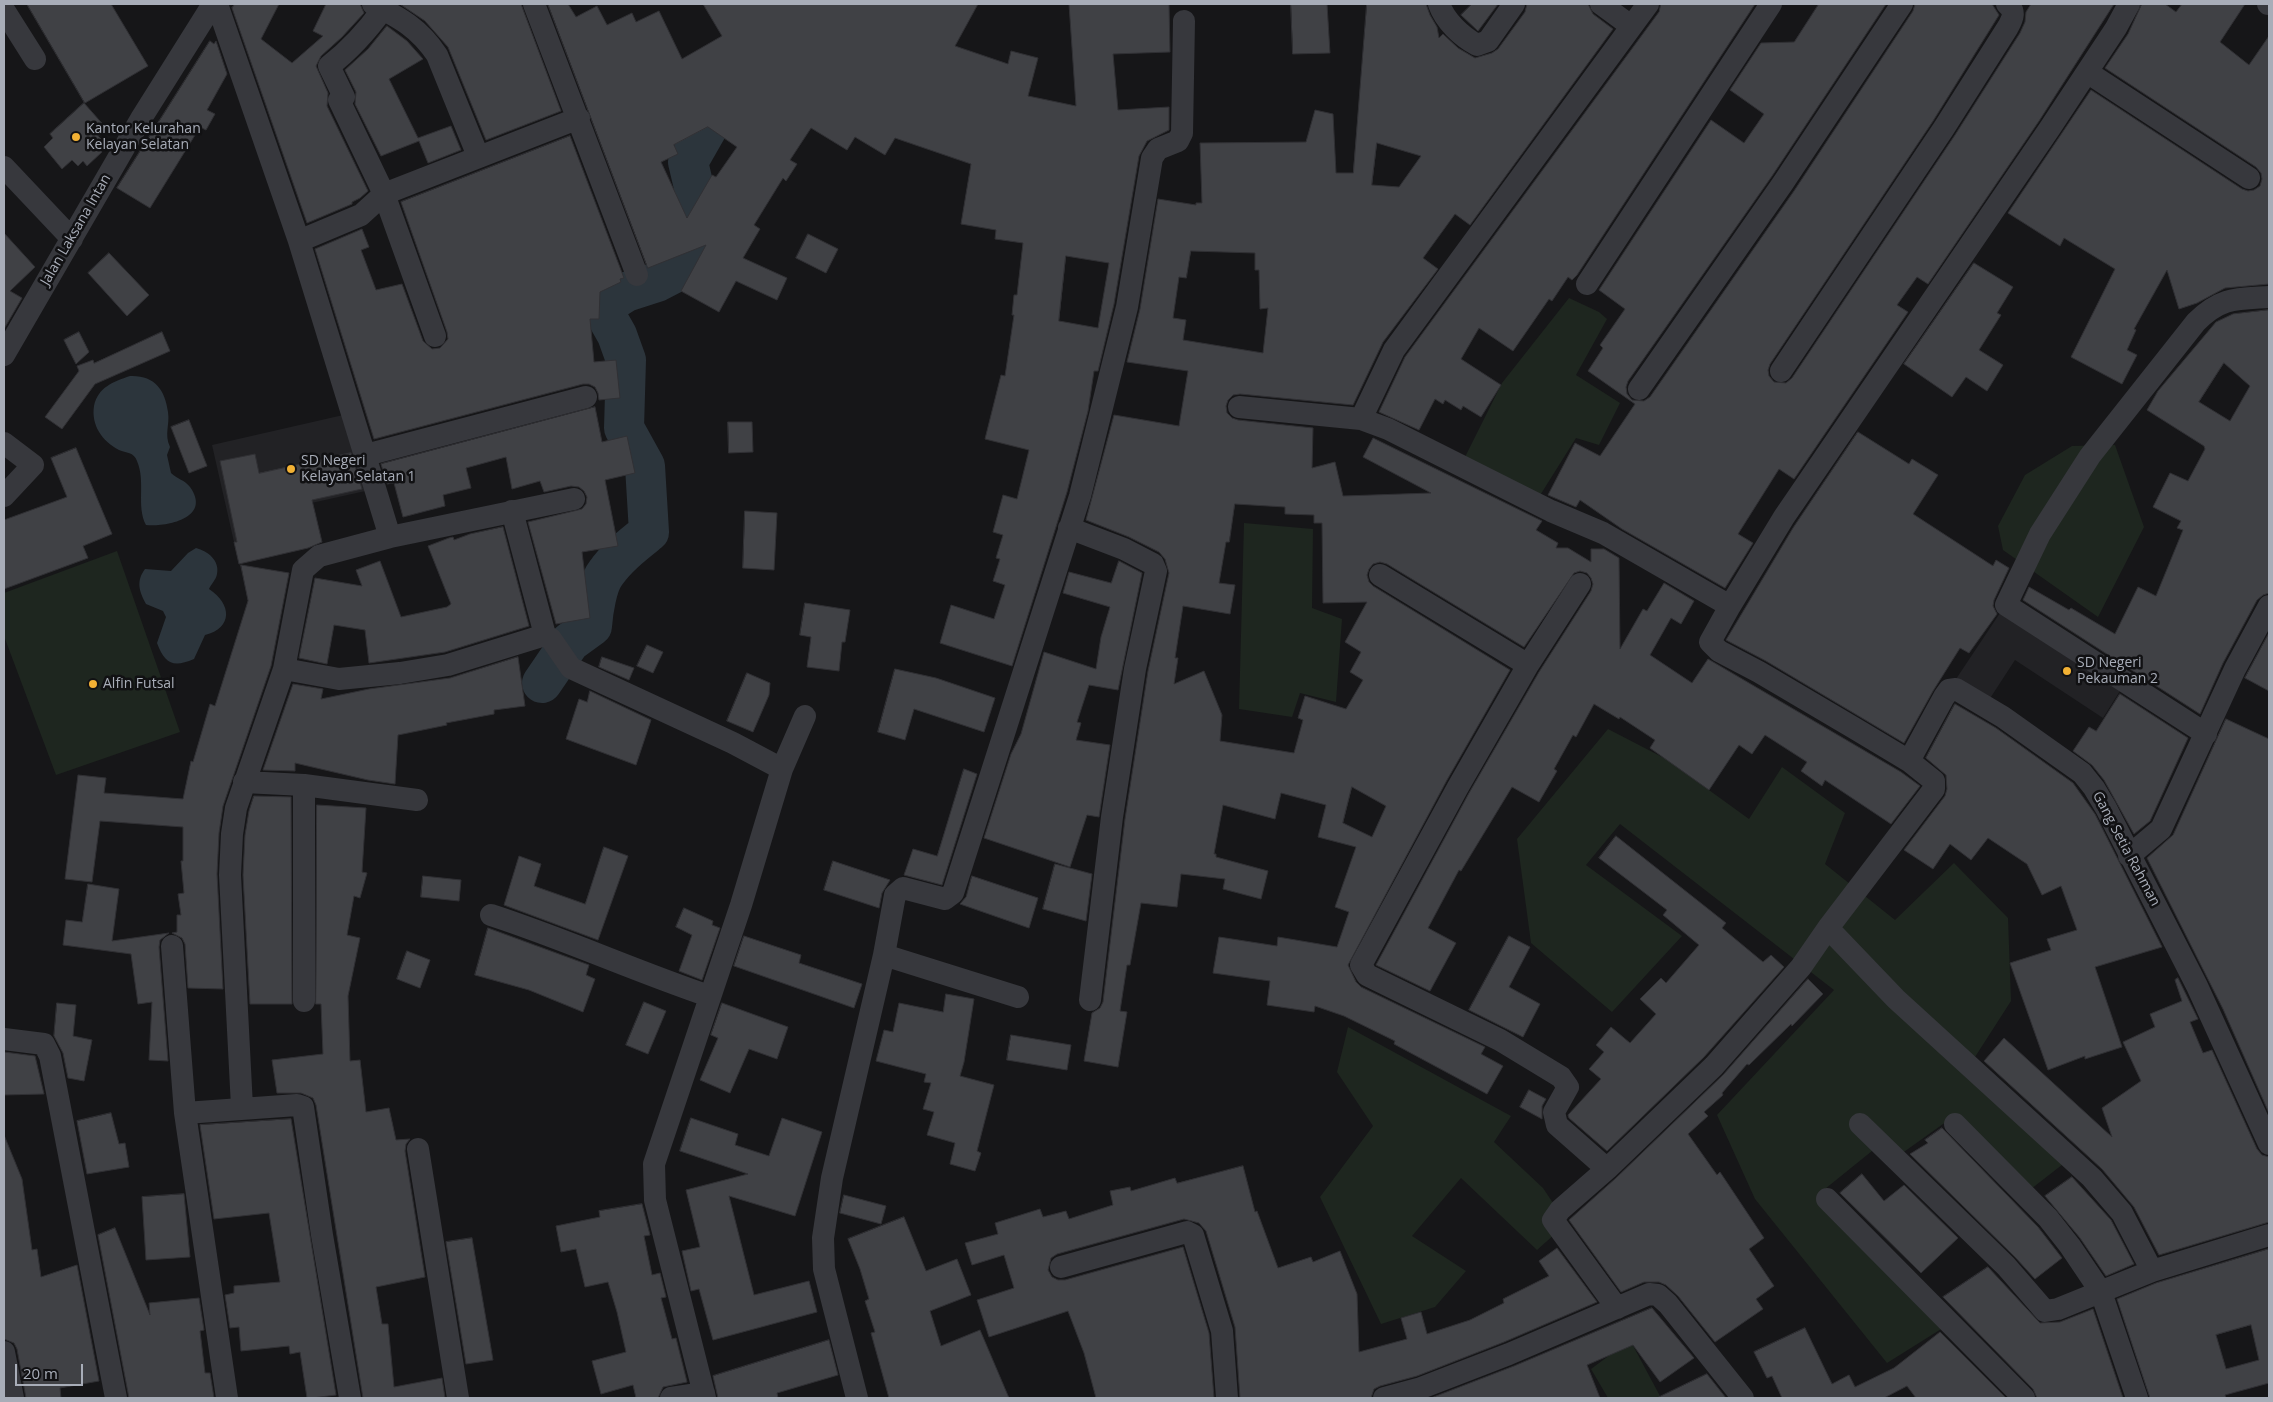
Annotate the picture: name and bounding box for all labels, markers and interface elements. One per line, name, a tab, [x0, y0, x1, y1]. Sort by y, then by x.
place label: Kantor Kelurahan Kelayan Selatan	[86, 121, 201, 154]
marker: Kantor Kelurahan Kelayan Selatan	[70, 131, 82, 143]
street label: Jalan Laksana Intan	[37, 171, 115, 289]
place label: SD Negeri Kelayan Selatan 1	[301, 453, 416, 486]
marker: SD Negeri Kelayan Selatan 1	[285, 463, 297, 475]
place label: SD Negeri Pekauman 2	[2077, 655, 2158, 688]
marker: SD Negeri Pekauman 2	[2061, 665, 2073, 677]
place label: Alfin Futsal	[103, 676, 175, 692]
marker: Alfin Futsal	[87, 678, 99, 690]
street label: Gang Setia Rahman	[2089, 789, 2163, 909]
scale bar	[18, 1354, 85, 1386]
text: 20 m	[23, 1363, 58, 1383]

